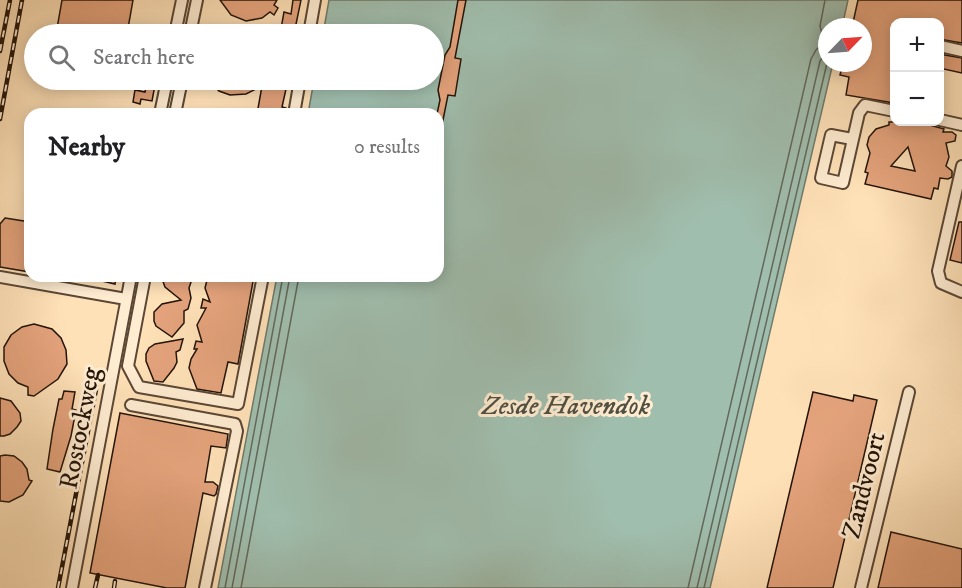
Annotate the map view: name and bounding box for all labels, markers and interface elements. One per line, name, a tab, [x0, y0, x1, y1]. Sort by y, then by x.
north arrow	[818, 18, 872, 72]
map controls	[890, 18, 944, 126]
button: +	[890, 18, 944, 72]
search box	[24, 24, 444, 90]
icon: search	[45, 41, 78, 74]
text: Search here	[93, 44, 195, 71]
button: −	[890, 72, 944, 126]
text: Nearby	[48, 131, 125, 164]
text: 0 results	[354, 135, 420, 160]
street label: Rostockweg	[52, 364, 109, 492]
water label: Zesde Havendok	[480, 389, 651, 423]
street label: Zandvoort	[835, 429, 894, 542]

